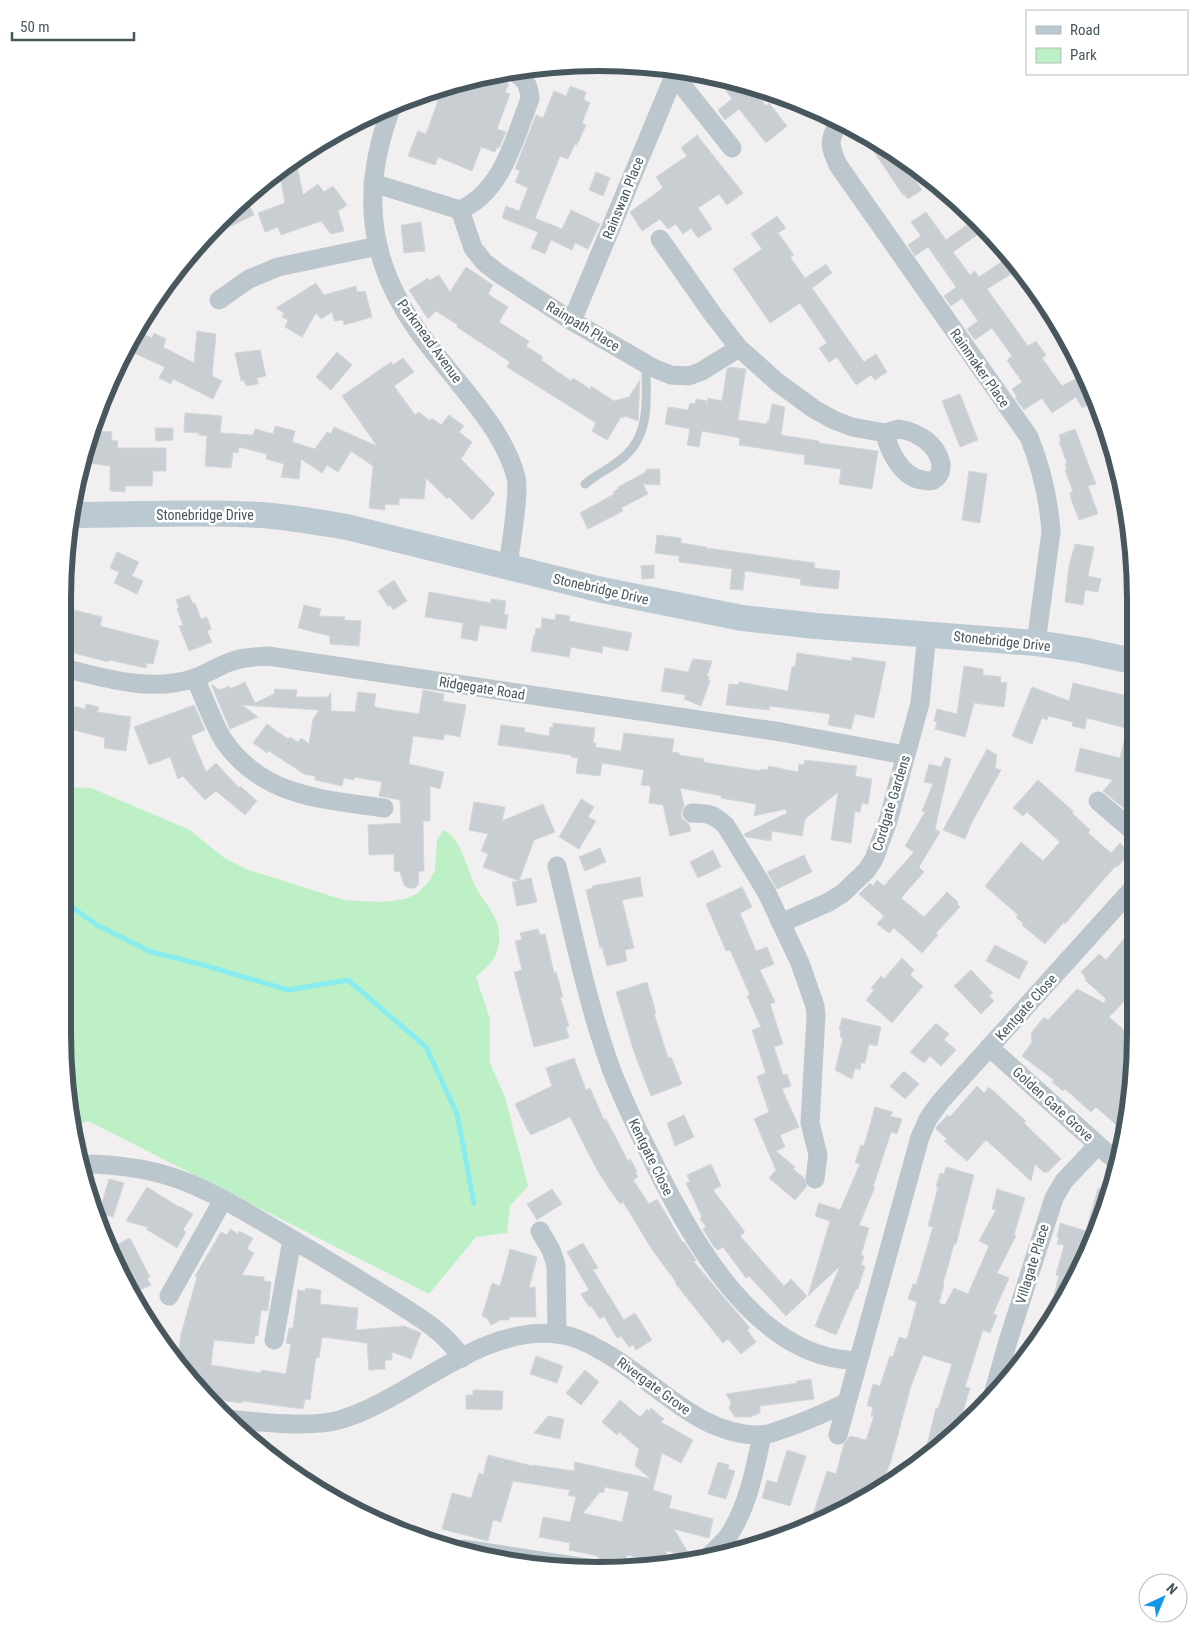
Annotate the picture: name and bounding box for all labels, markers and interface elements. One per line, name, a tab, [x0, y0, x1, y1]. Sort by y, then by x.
scale bar	[12, 10, 135, 42]
legend	[1026, 10, 1188, 75]
text: 50 m	[20, 18, 50, 36]
text: Road	[1070, 21, 1100, 39]
text: Park	[1070, 46, 1097, 64]
street label: Rainswan Place	[599, 154, 647, 241]
street label: Parkmead Avenue	[394, 296, 466, 386]
street label: Rainpath Place	[543, 298, 623, 354]
street label: Rainmaker Place	[947, 326, 1013, 411]
street label: Stonebridge Drive	[156, 507, 254, 523]
street label: Stonebridge Drive	[552, 570, 651, 608]
street label: Stonebridge Drive	[953, 628, 1052, 654]
street label: Ridgegate Road	[438, 673, 526, 703]
street label: Cordgate Gardens	[869, 753, 913, 853]
street label: Kentgate Close	[992, 970, 1060, 1043]
street label: Golden Gate Grove	[1009, 1064, 1097, 1145]
street label: Kentgate Close	[625, 1116, 677, 1198]
street label: Villagate Place	[1012, 1222, 1052, 1306]
street label: Rivergate Grove	[614, 1354, 694, 1418]
north arrow	[1138, 1573, 1188, 1623]
text: N	[1163, 1580, 1181, 1597]

